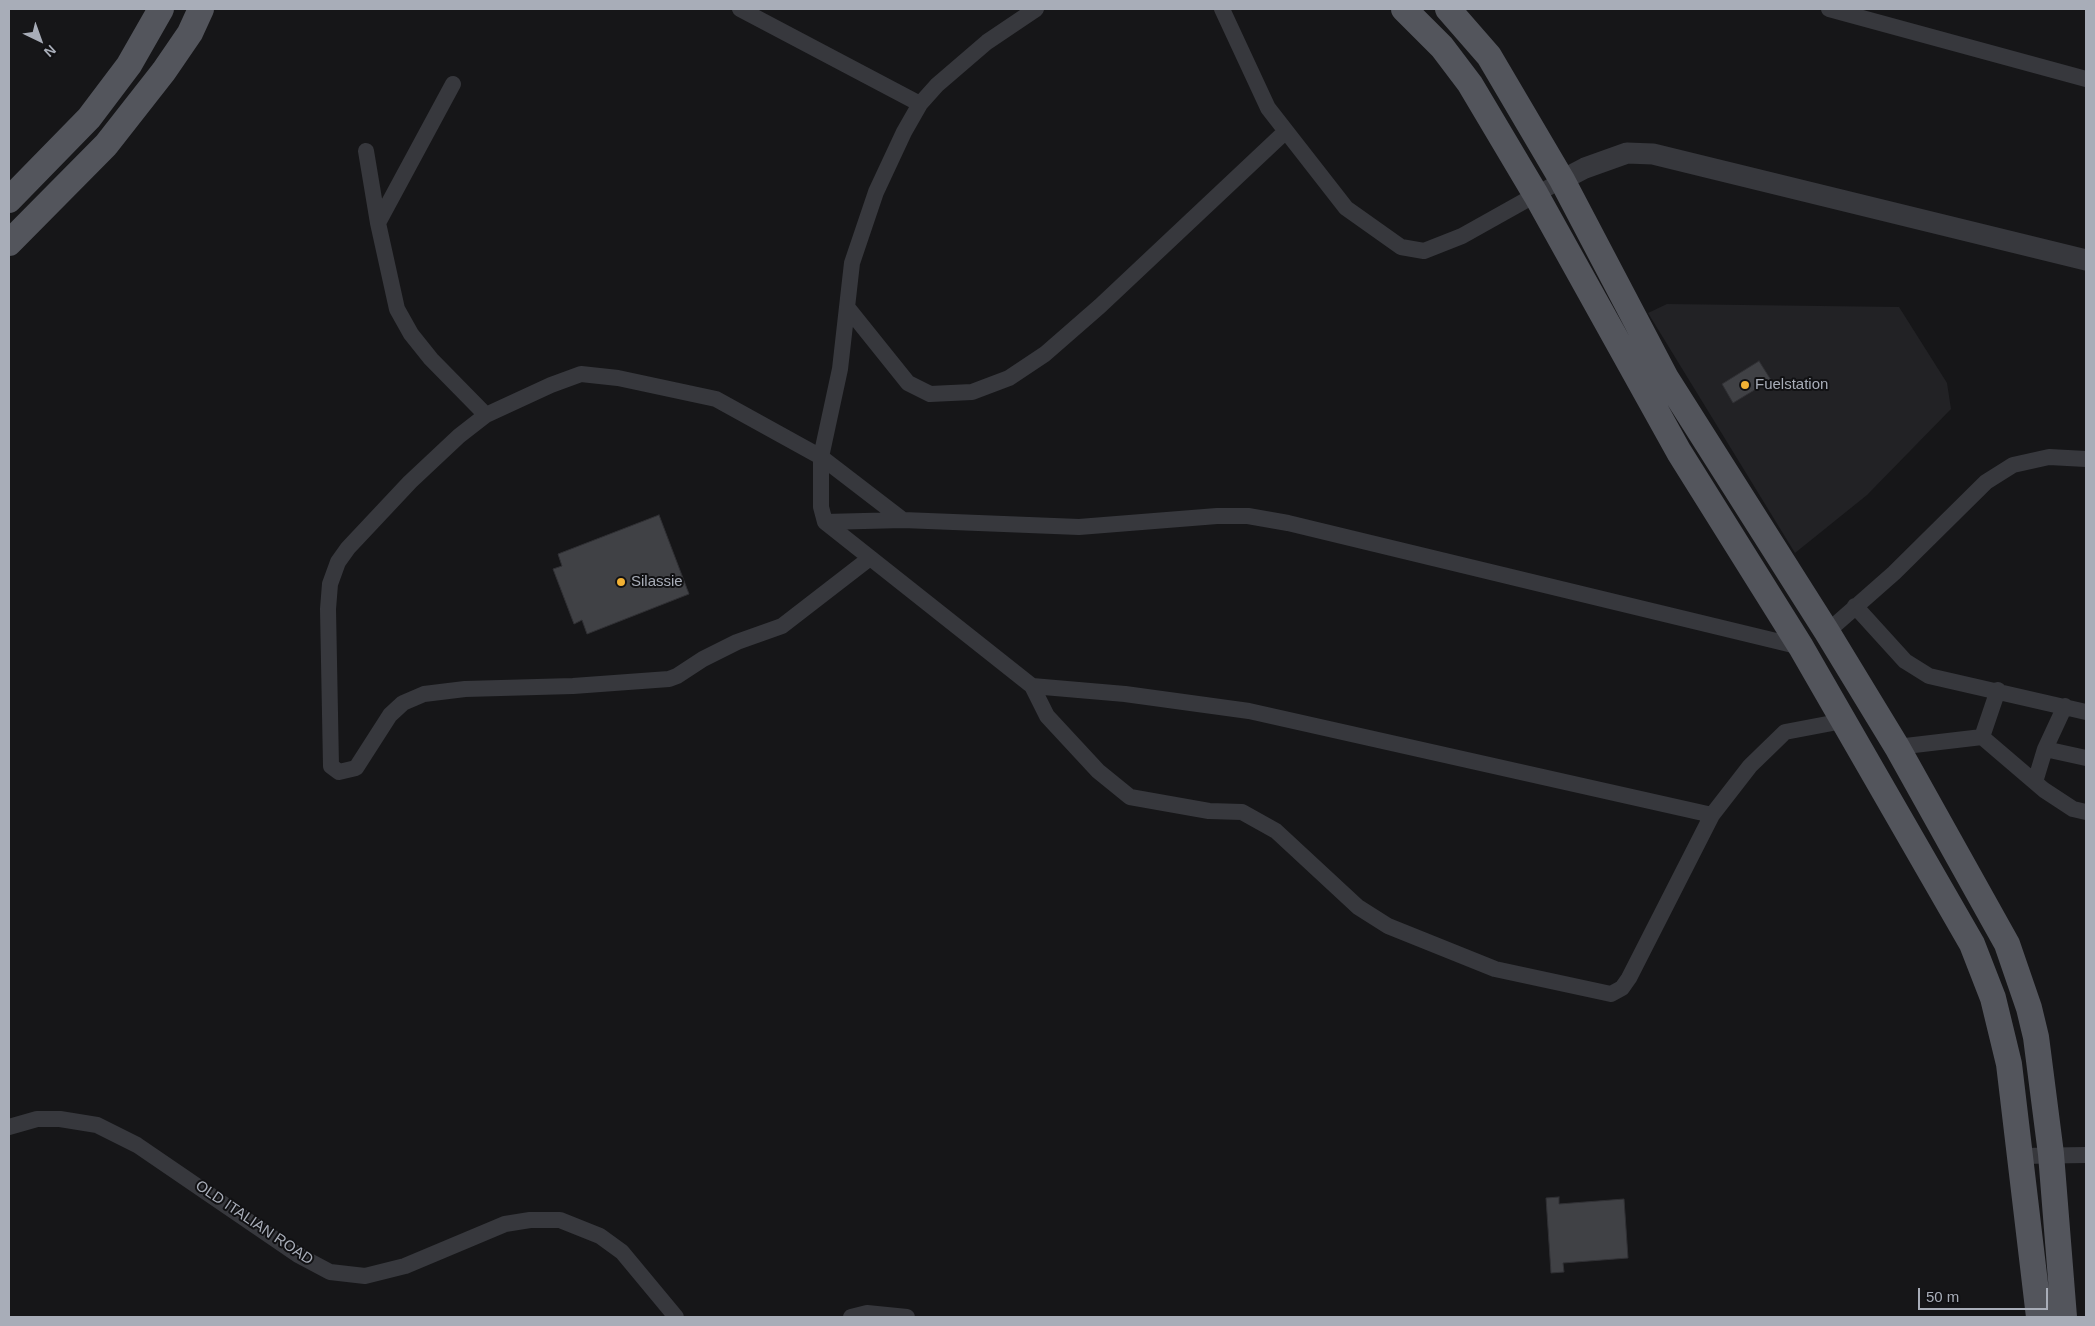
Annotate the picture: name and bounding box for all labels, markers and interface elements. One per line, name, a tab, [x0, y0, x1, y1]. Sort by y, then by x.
north arrow	[15, 15, 65, 65]
text: N	[41, 42, 59, 60]
place label: Fuelstation	[1755, 376, 1828, 394]
marker: Fuelstation	[1739, 379, 1751, 391]
place label: Silassie	[631, 573, 683, 591]
marker: Silassie	[615, 576, 627, 588]
street label: OLD ITALIAN ROAD	[192, 1177, 316, 1269]
scale bar	[1920, 1278, 2050, 1310]
text: 50 m	[1926, 1288, 1959, 1305]

